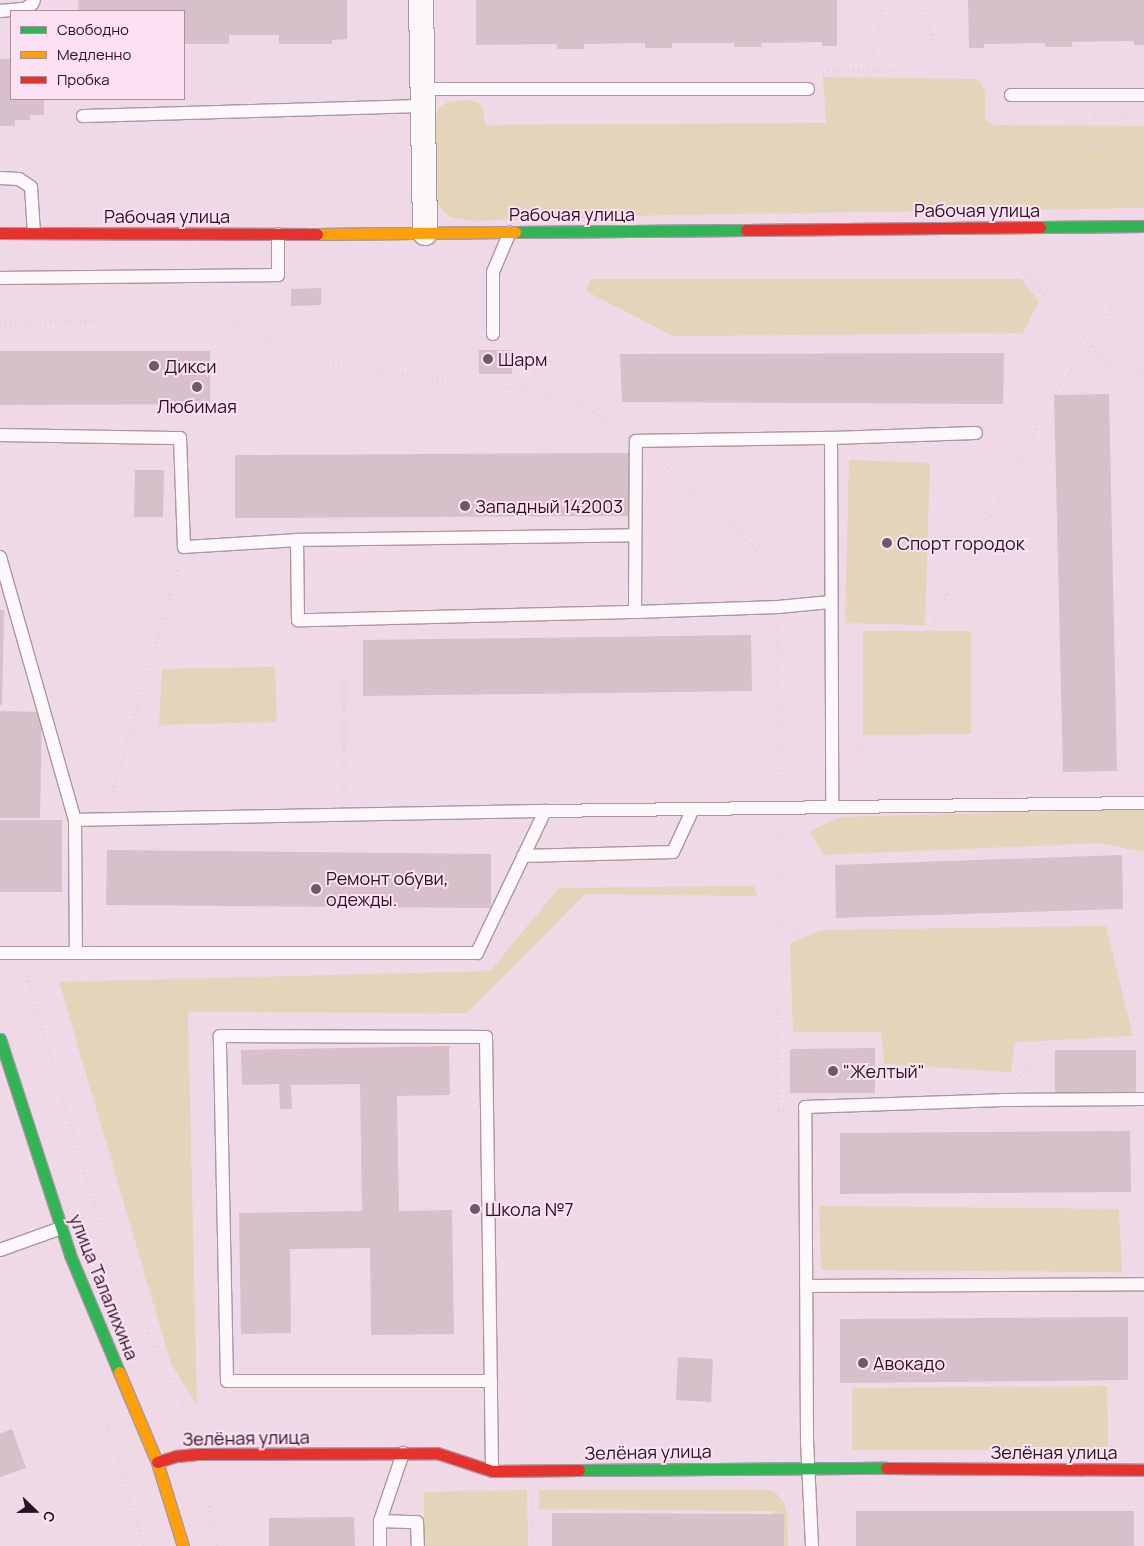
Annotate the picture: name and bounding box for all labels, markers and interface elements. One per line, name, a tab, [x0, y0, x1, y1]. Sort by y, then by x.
legend	[10, 10, 185, 100]
text: Свободно	[57, 19, 129, 40]
text: Медленно	[57, 44, 131, 65]
text: Пробка	[57, 69, 110, 90]
street label: Рабочая улица	[914, 199, 1040, 221]
street label: Рабочая улица	[509, 203, 635, 225]
street label: Рабочая улица	[104, 205, 230, 227]
place label: Шарм	[498, 348, 547, 370]
marker: Шарм	[482, 353, 494, 365]
place label: Дикси	[164, 355, 216, 377]
marker: Дикси	[148, 360, 160, 372]
marker: Любимая	[191, 381, 203, 393]
place label: Любимая	[157, 395, 237, 417]
place label: Западный 142003	[475, 495, 623, 517]
marker: Западный 142003	[459, 500, 471, 512]
place label: Спорт городок	[897, 532, 1025, 554]
marker: Спорт городок	[881, 537, 893, 549]
place label: Ремонт обуви, одежды.	[326, 868, 449, 911]
marker: Ремонт обуви, одежды.	[310, 883, 322, 895]
place label: "Желтый"	[843, 1060, 925, 1082]
marker: "Желтый"	[827, 1065, 839, 1077]
place label: Школа №7	[485, 1198, 574, 1220]
marker: Школа №7	[469, 1203, 481, 1215]
street label: улица Талалихина	[65, 1211, 143, 1363]
place label: Авокадо	[873, 1352, 945, 1374]
marker: Авокадо	[857, 1357, 869, 1369]
street label: Зелёная улица	[182, 1426, 310, 1450]
street label: Зелёная улица	[584, 1440, 712, 1464]
street label: Зелёная улица	[990, 1441, 1118, 1463]
north arrow	[10, 1486, 60, 1536]
text: С	[39, 1508, 60, 1525]

